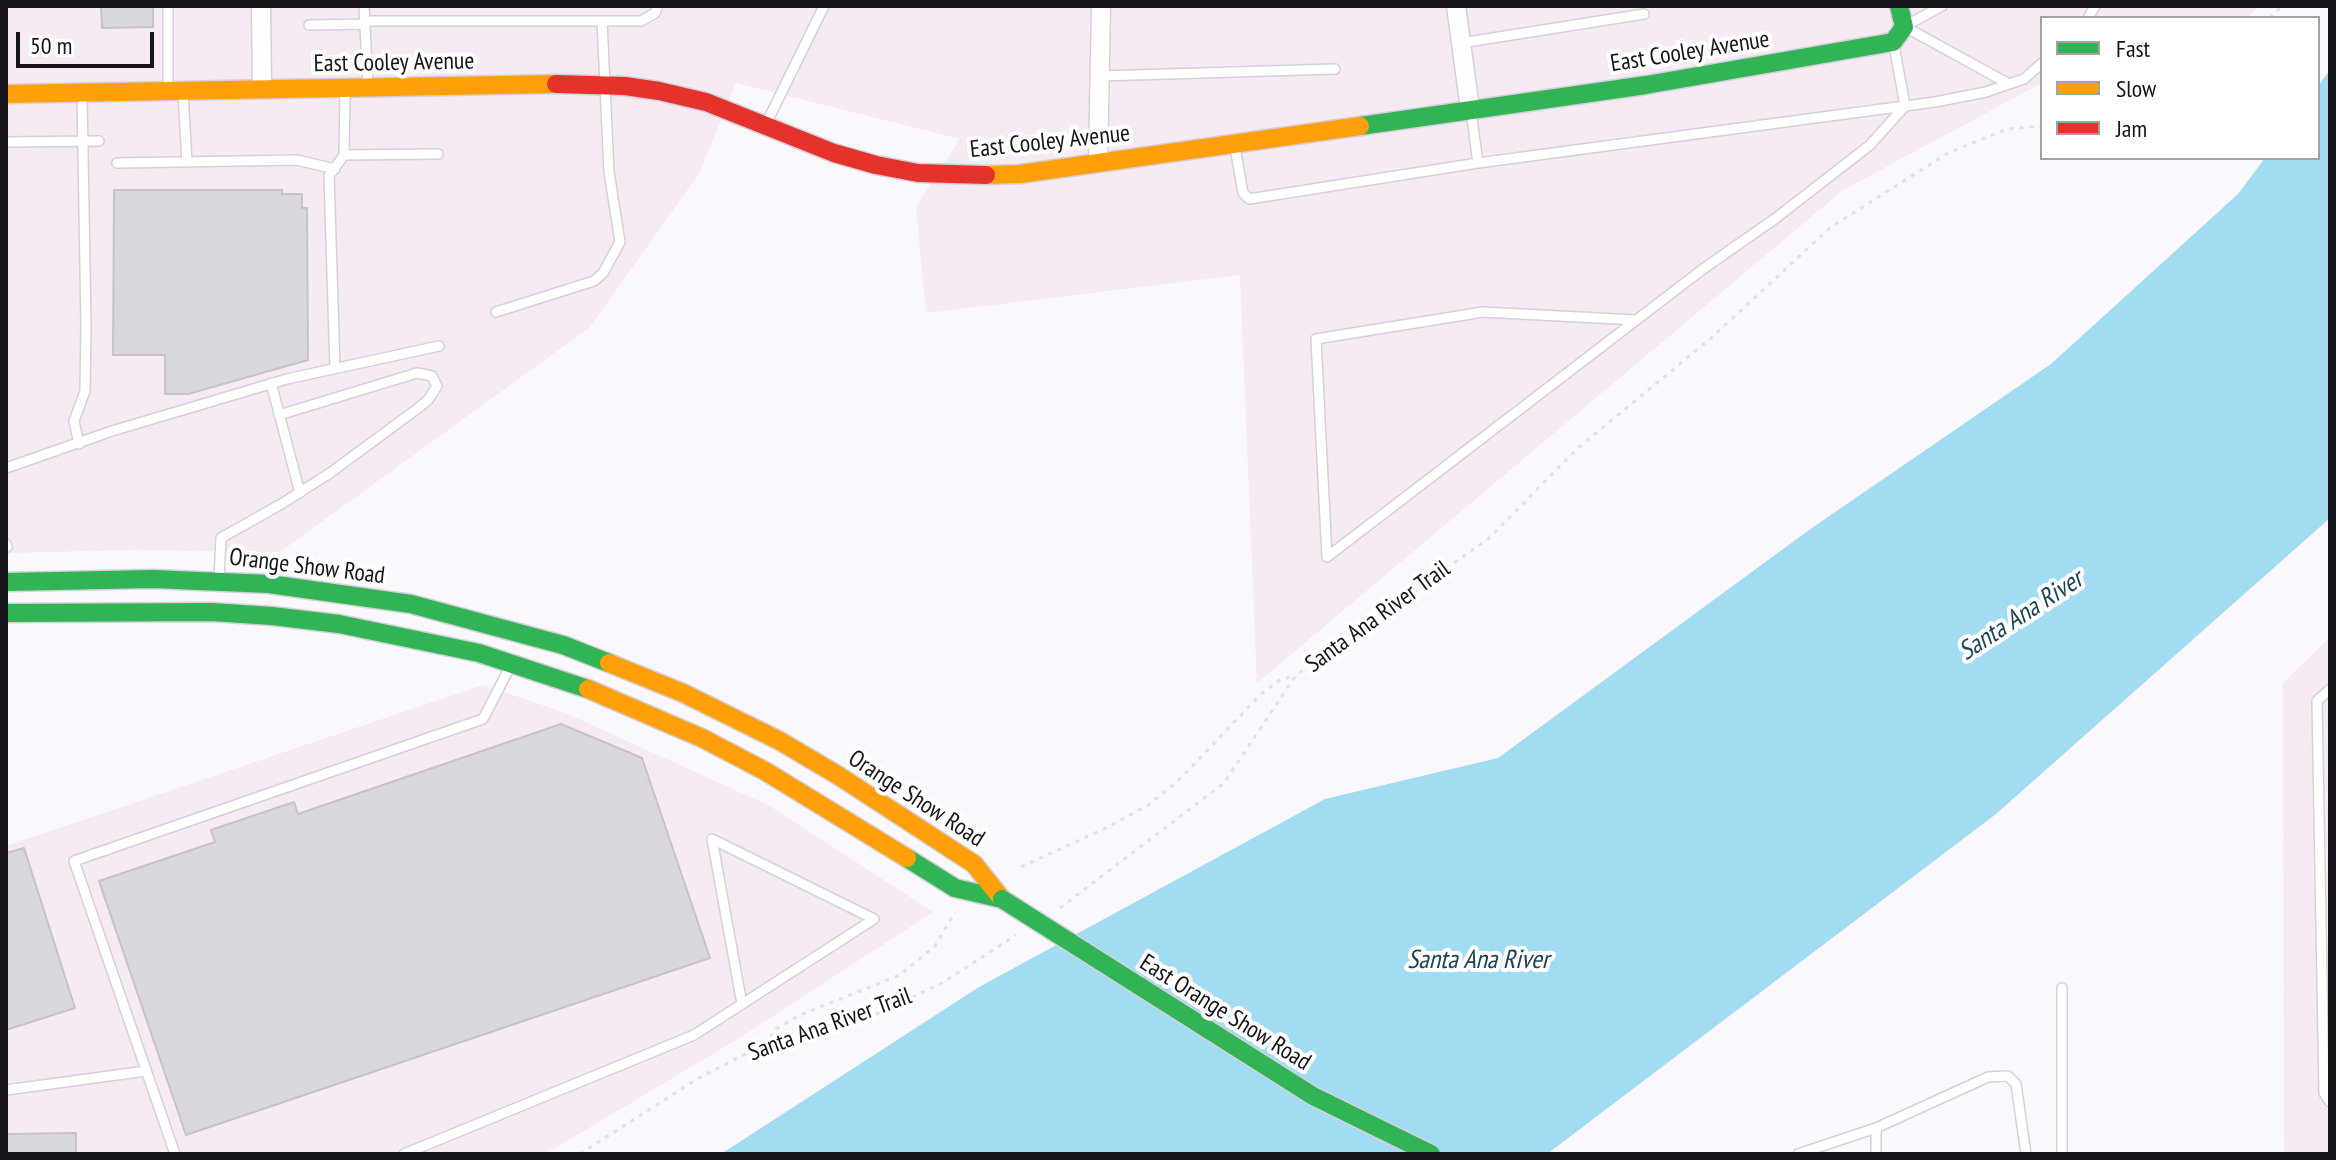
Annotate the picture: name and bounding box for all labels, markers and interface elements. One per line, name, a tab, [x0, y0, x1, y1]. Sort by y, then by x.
scale bar	[20, 16, 158, 66]
legend	[2040, 16, 2320, 160]
street label: East Cooley Avenue	[1608, 25, 1772, 79]
text: 50 m	[30, 30, 72, 61]
text: Fast	[2116, 33, 2150, 64]
street label: East Cooley Avenue	[313, 47, 475, 79]
text: Slow	[2116, 73, 2156, 104]
text: Jam	[2116, 113, 2147, 144]
street label: East Cooley Avenue	[969, 119, 1131, 165]
street label: Orange Show Road	[228, 543, 386, 591]
street label: Santa Ana River Trail	[1300, 555, 1456, 679]
water label: Santa Ana River	[1953, 564, 2089, 668]
street label: Orange Show Road	[843, 744, 989, 854]
water label: Santa Ana River	[1407, 945, 1549, 977]
street label: East Orange Show Road	[1134, 949, 1316, 1077]
street label: Santa Ana River Trail	[744, 982, 916, 1068]

